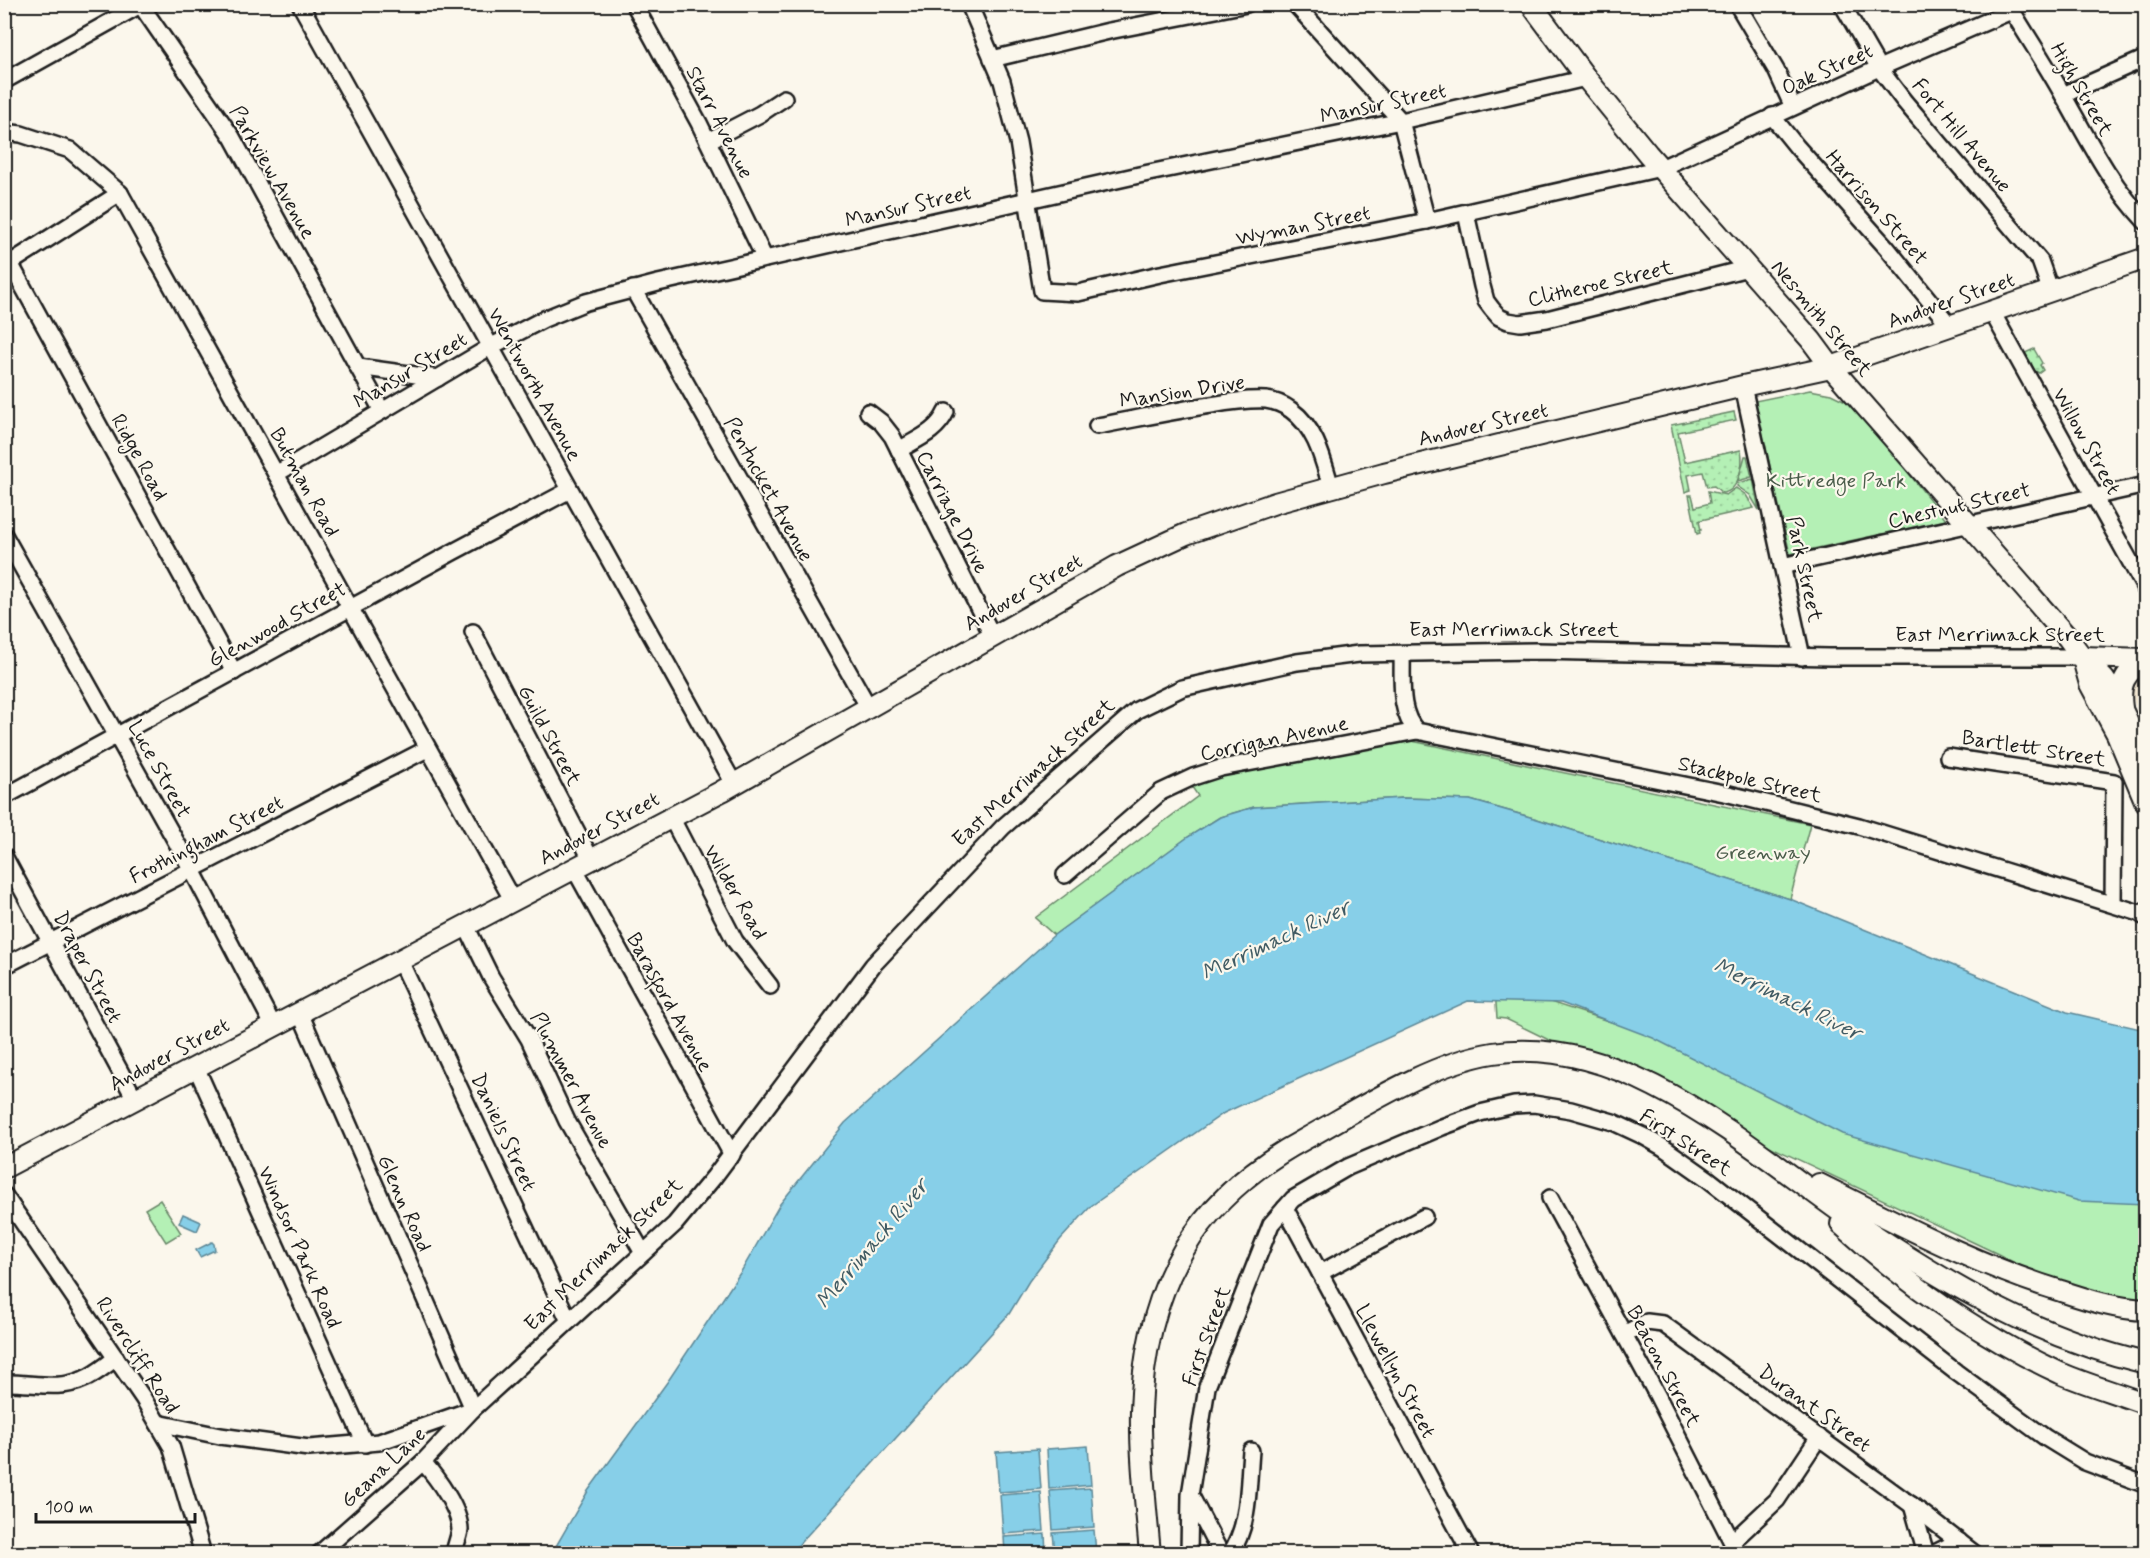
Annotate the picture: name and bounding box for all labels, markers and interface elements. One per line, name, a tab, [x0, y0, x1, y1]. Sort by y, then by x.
street label: Oak Street	[1777, 37, 1878, 102]
street label: High Street	[2041, 38, 2119, 143]
street label: Starr Avenue	[679, 61, 760, 184]
street label: Fort Hill Avenue	[1905, 73, 2017, 199]
street label: Mansur Street	[1318, 77, 1449, 131]
street label: Parkview Avenue	[222, 101, 322, 244]
street label: Harrison Street	[1818, 144, 1934, 271]
street label: Mansur Street	[843, 179, 974, 235]
street label: Wyman Street	[1234, 199, 1373, 253]
street label: Clitheroe Street	[1525, 254, 1676, 314]
street label: Nesmith Street	[1764, 254, 1879, 383]
street label: Andover Street	[1884, 266, 2019, 336]
street label: Wentworth Avenue	[480, 303, 588, 466]
street label: Mansur Street	[348, 326, 473, 416]
street label: Mansion Drive	[1118, 368, 1247, 416]
street label: Willow Street	[2045, 383, 2127, 500]
street label: Andover Street	[1415, 396, 1551, 454]
street label: Ridge Road	[103, 409, 174, 506]
street label: Pentucket Avenue	[717, 412, 820, 567]
street label: Butman Road	[263, 423, 346, 542]
street label: Carriage Drive	[909, 446, 995, 579]
park label: Kittredge Park	[1766, 467, 1906, 496]
street label: Chestnut Street	[1885, 476, 2033, 536]
street label: Park Street	[1779, 514, 1829, 625]
street label: Andover Street	[959, 548, 1088, 638]
street label: Glenwood Street	[203, 575, 352, 674]
street label: East Merrimack Street	[1409, 616, 1620, 644]
street label: East Merrimack Street	[1895, 621, 2106, 649]
street label: Guild Street	[511, 680, 588, 791]
street label: East Merrimack Street	[946, 692, 1122, 853]
street label: Corrigan Avenue	[1198, 710, 1351, 768]
street label: Luce Street	[121, 716, 198, 823]
street label: Bartlett Street	[1960, 724, 2108, 774]
street label: Stackpole Street	[1675, 750, 1825, 810]
street label: Andover Street	[534, 785, 665, 872]
street label: Frothingham Street	[125, 789, 289, 893]
park label: Greenway	[1715, 839, 1811, 867]
street label: Wilder Road	[697, 840, 774, 945]
water label: Merrimack River	[1197, 893, 1357, 988]
street label: Draper Street	[46, 907, 128, 1028]
street label: Barasford Avenue	[617, 928, 719, 1078]
water label: Merrimack River	[1709, 952, 1868, 1049]
street label: Plummer Avenue	[523, 1007, 619, 1154]
street label: Andover Street	[104, 1011, 235, 1098]
street label: Daniels Street	[463, 1069, 543, 1196]
street label: First Street	[1634, 1103, 1738, 1183]
street label: Glenn Road	[370, 1150, 438, 1257]
street label: Windsor Park Road	[251, 1162, 347, 1333]
street label: East Merrimack Street	[518, 1171, 689, 1338]
water label: Merrimack River	[810, 1172, 937, 1315]
street label: First Street	[1176, 1282, 1238, 1390]
street label: Rivercliff Road	[89, 1292, 185, 1419]
street label: Llewellyn Street	[1348, 1300, 1442, 1443]
street label: Beacon Street	[1619, 1301, 1707, 1433]
street label: Durant Street	[1752, 1358, 1877, 1459]
street label: Geana Lane	[335, 1421, 432, 1515]
scale bar	[36, 1486, 195, 1524]
text: 100 m	[45, 1496, 93, 1520]

